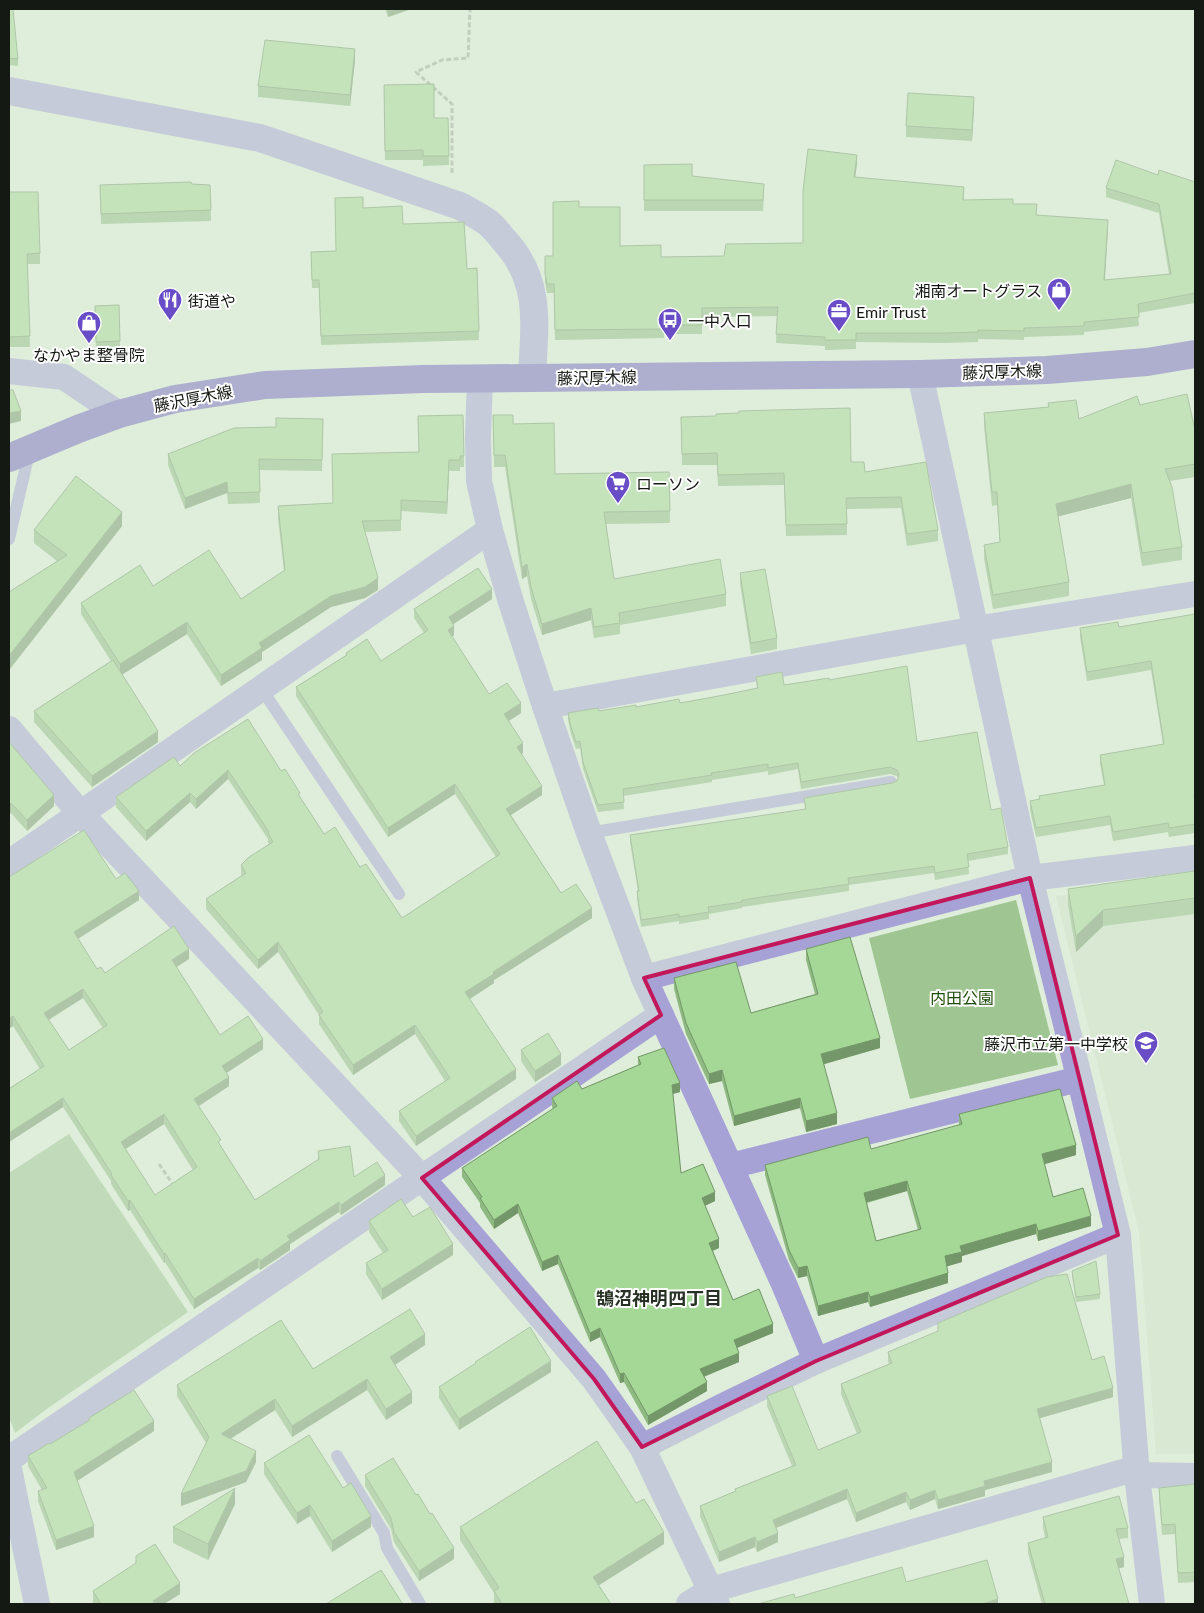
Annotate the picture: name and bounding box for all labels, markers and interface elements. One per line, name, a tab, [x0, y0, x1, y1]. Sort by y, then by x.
shop icon: 湘南オートグラス	[1046, 277, 1072, 311]
place label: 湘南オートグラス	[914, 281, 1042, 300]
restaurant icon: 街道や	[157, 287, 183, 321]
place label: 街道や	[188, 291, 236, 310]
office icon: Emir Trust	[826, 298, 852, 332]
place label: Emir Trust	[856, 302, 926, 321]
bus stop icon: 一中入口	[657, 307, 683, 341]
shop icon: なかやま整骨院	[76, 310, 102, 344]
place label: 一中入口	[688, 311, 752, 330]
place label: なかやま整骨院	[33, 345, 145, 364]
street label: 藤沢厚木線	[962, 360, 1042, 382]
street label: 藤沢厚木線	[557, 367, 637, 387]
street label: 藤沢厚木線	[152, 381, 234, 415]
supermarket icon: ローソン	[605, 470, 631, 504]
place label: ローソン	[636, 474, 700, 493]
park label: 内田公園	[930, 988, 994, 1007]
school or university icon: 藤沢市立第一中学校	[1133, 1030, 1159, 1064]
place label: 藤沢市立第一中学校	[984, 1034, 1128, 1053]
district label: 鵠沼神明四丁目	[596, 1287, 722, 1309]

